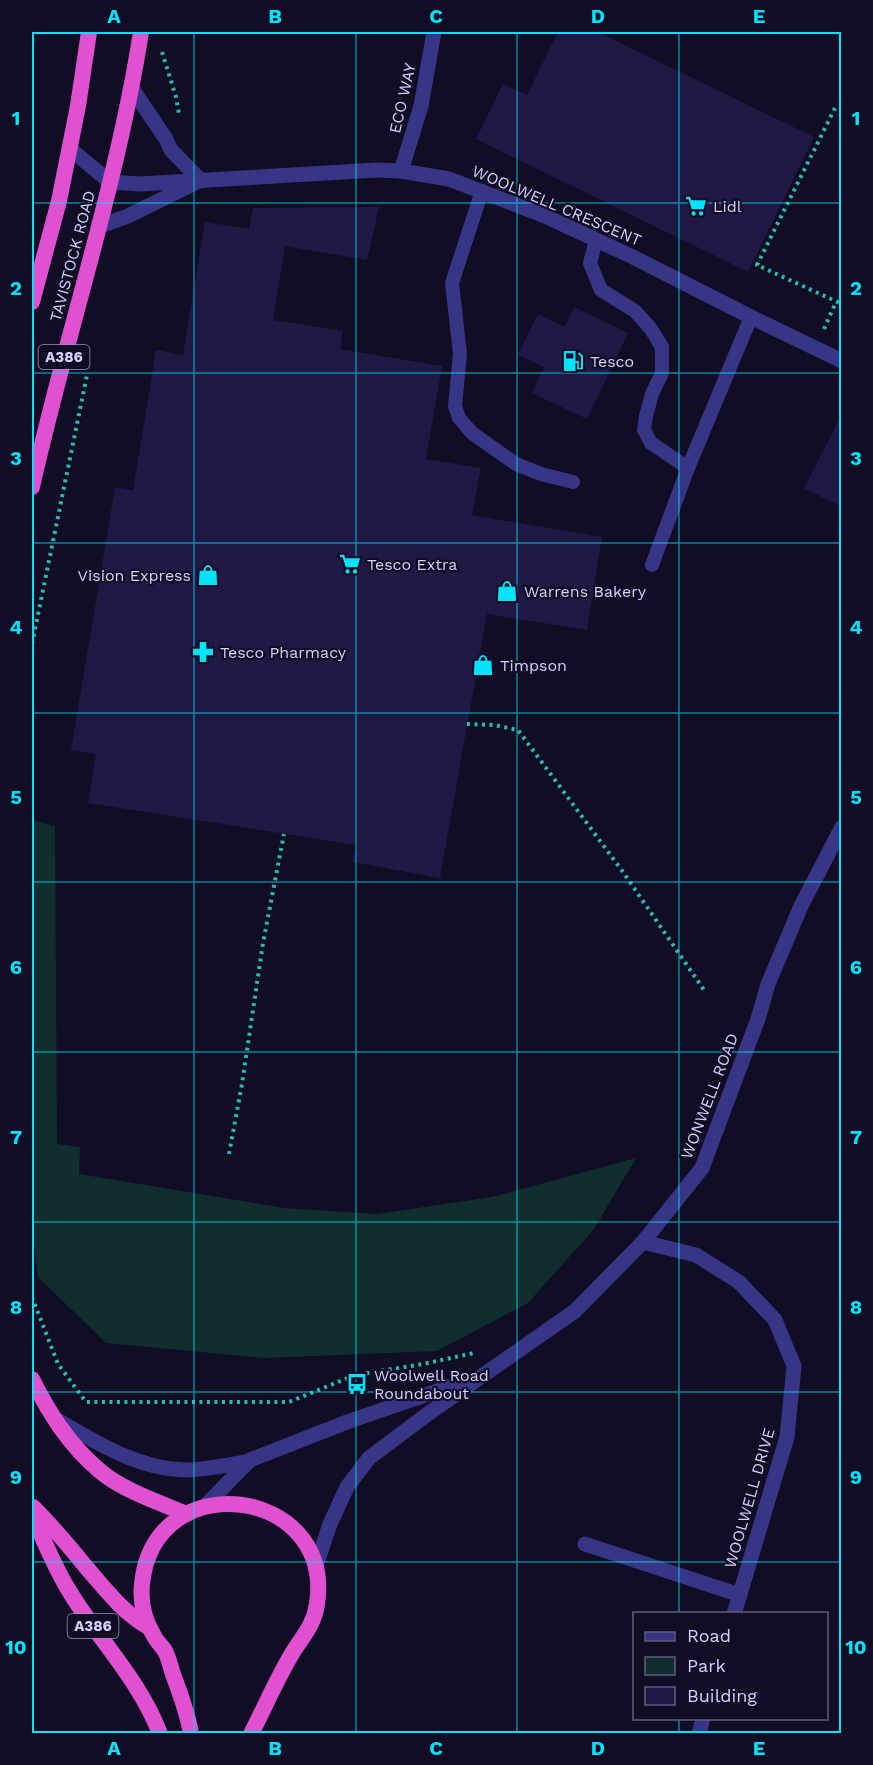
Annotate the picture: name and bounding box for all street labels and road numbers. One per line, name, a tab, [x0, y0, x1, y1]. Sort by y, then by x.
street label: ECO WAY	[385, 61, 420, 135]
street label: WOOLWELL CRESCENT	[469, 161, 645, 250]
street label: TAVISTOCK ROAD	[46, 188, 99, 324]
road number: A386	[38, 345, 90, 369]
street label: WONWELL ROAD	[677, 1031, 742, 1162]
street label: WOOLWELL DRIVE	[720, 1426, 779, 1570]
road number: A386	[68, 1614, 118, 1638]

